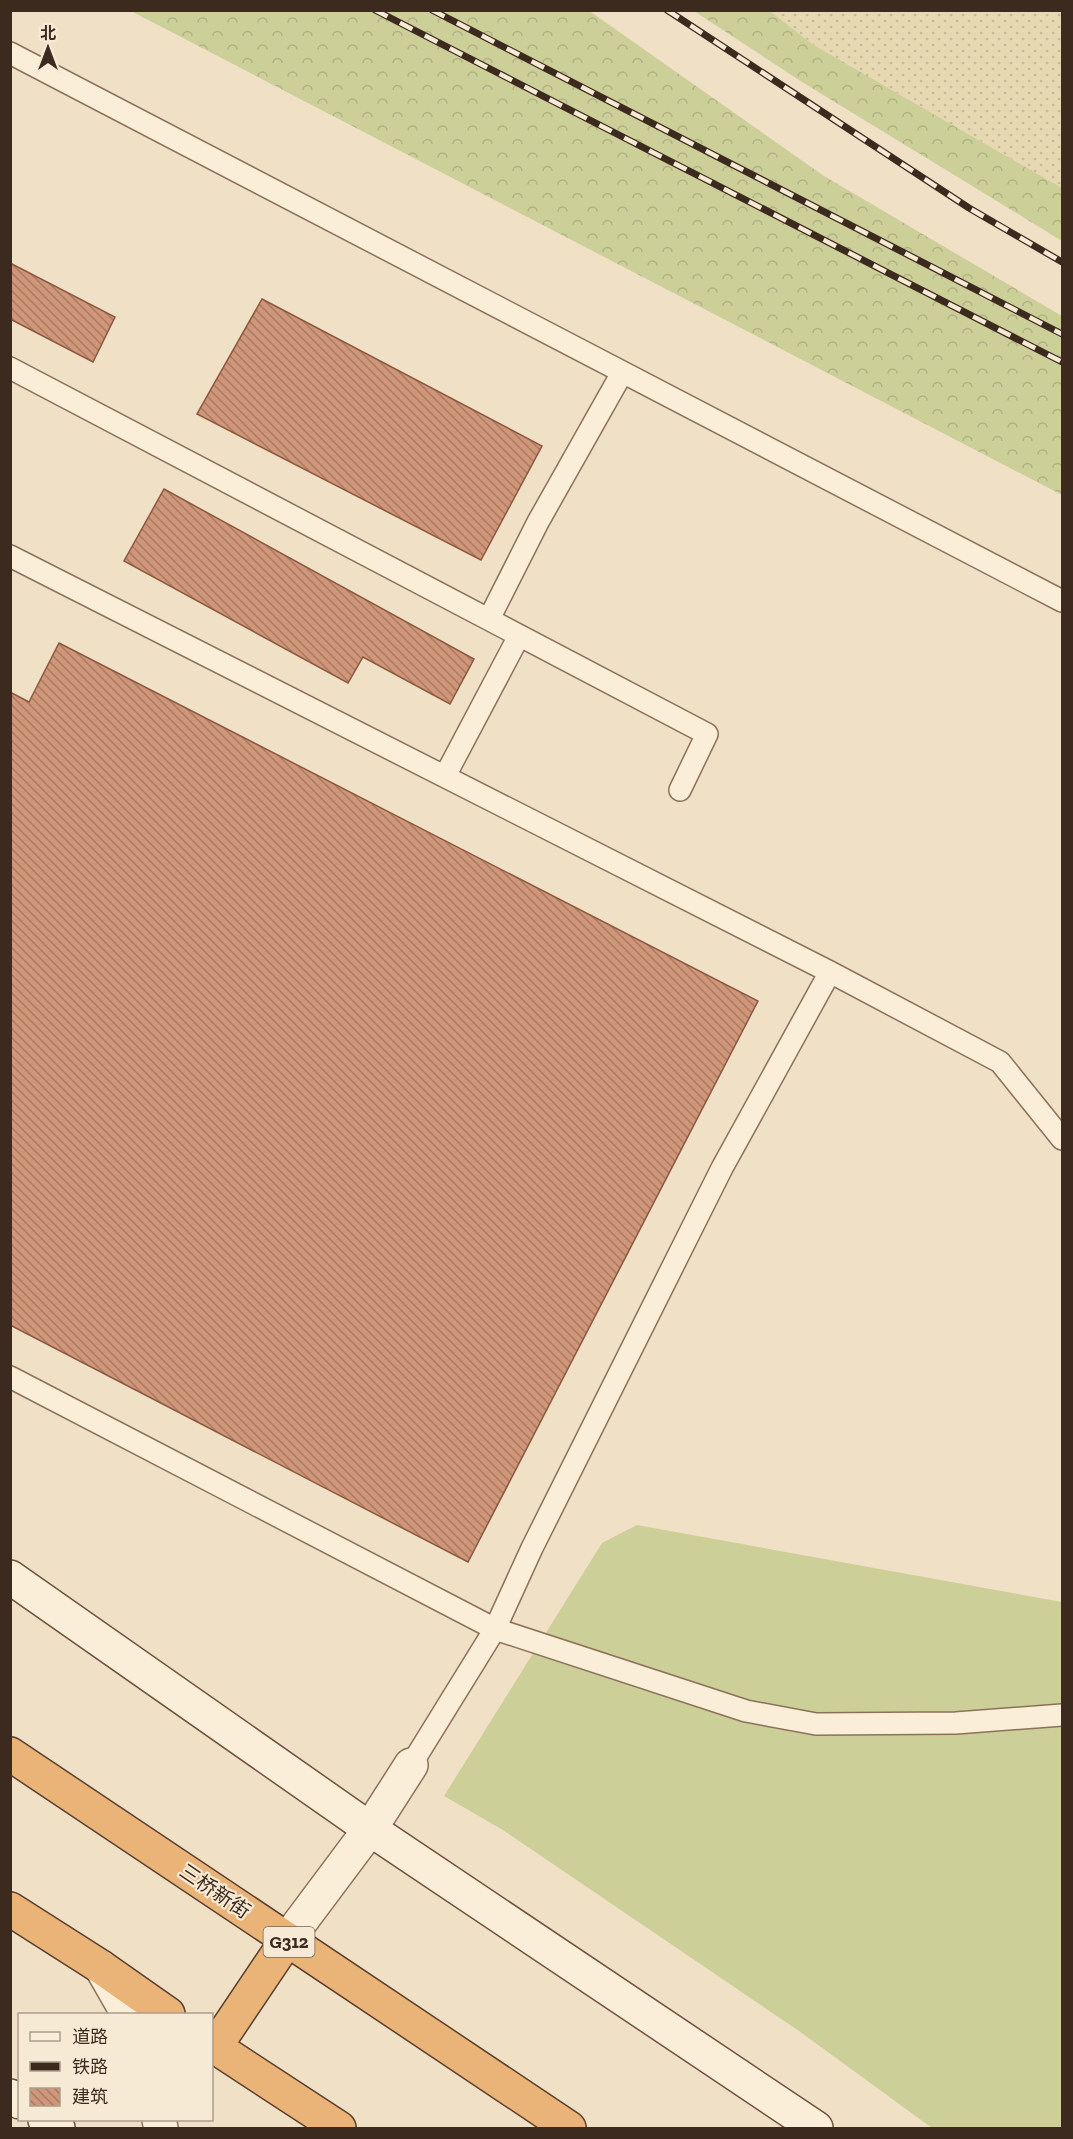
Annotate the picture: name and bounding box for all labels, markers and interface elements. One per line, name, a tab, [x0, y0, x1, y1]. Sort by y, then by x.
north arrow	[18, 18, 78, 78]
text: 北	[40, 24, 56, 43]
street label: 三桥新街	[175, 1859, 255, 1923]
road number: G312	[264, 1927, 314, 1957]
legend	[18, 2013, 213, 2121]
text: 道路	[72, 2026, 108, 2048]
text: 铁路	[72, 2056, 108, 2078]
text: 建筑	[72, 2086, 108, 2108]

